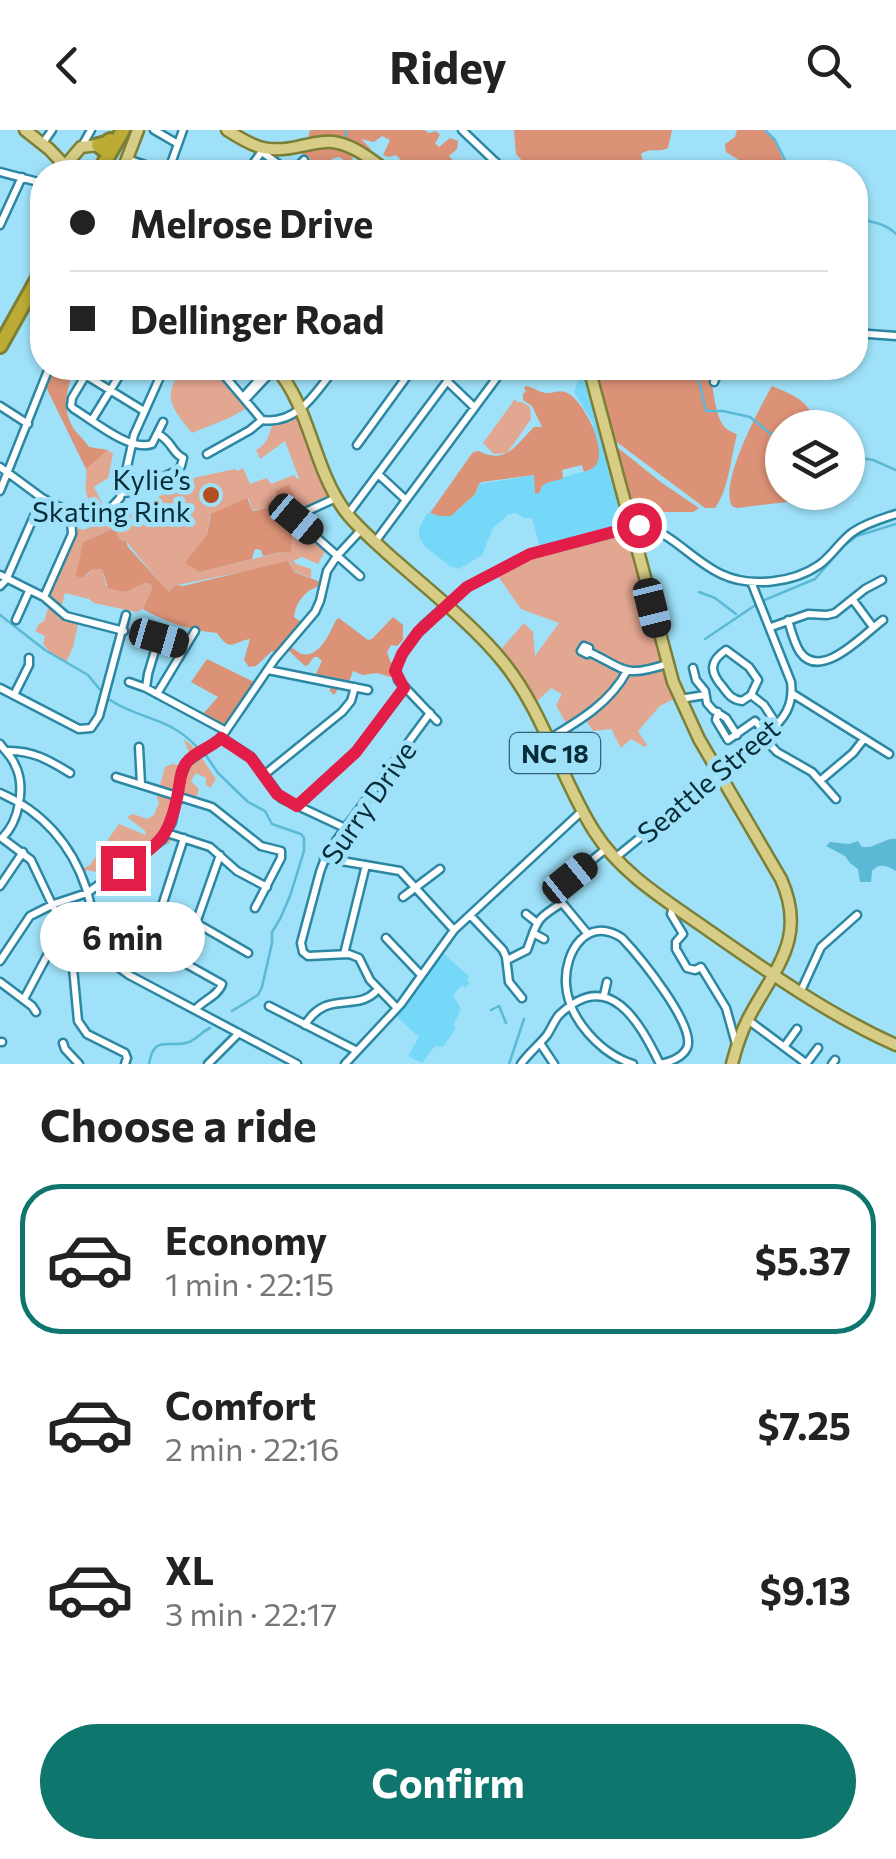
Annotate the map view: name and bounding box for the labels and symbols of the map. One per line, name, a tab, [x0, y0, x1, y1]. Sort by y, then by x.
place label: Kylie’s Skating Rink	[32, 462, 191, 528]
marker: Kylie’s Skating Rink	[200, 484, 222, 506]
car	[263, 488, 329, 550]
route start	[617, 503, 662, 548]
car	[630, 575, 674, 641]
car	[126, 615, 192, 661]
street label: Seattle Street	[630, 711, 786, 849]
road number: NC 18	[510, 733, 600, 773]
street label: Surry Drive	[313, 734, 423, 870]
route end	[101, 846, 146, 891]
car	[537, 847, 603, 909]
callout: 6 min	[41, 903, 206, 973]

